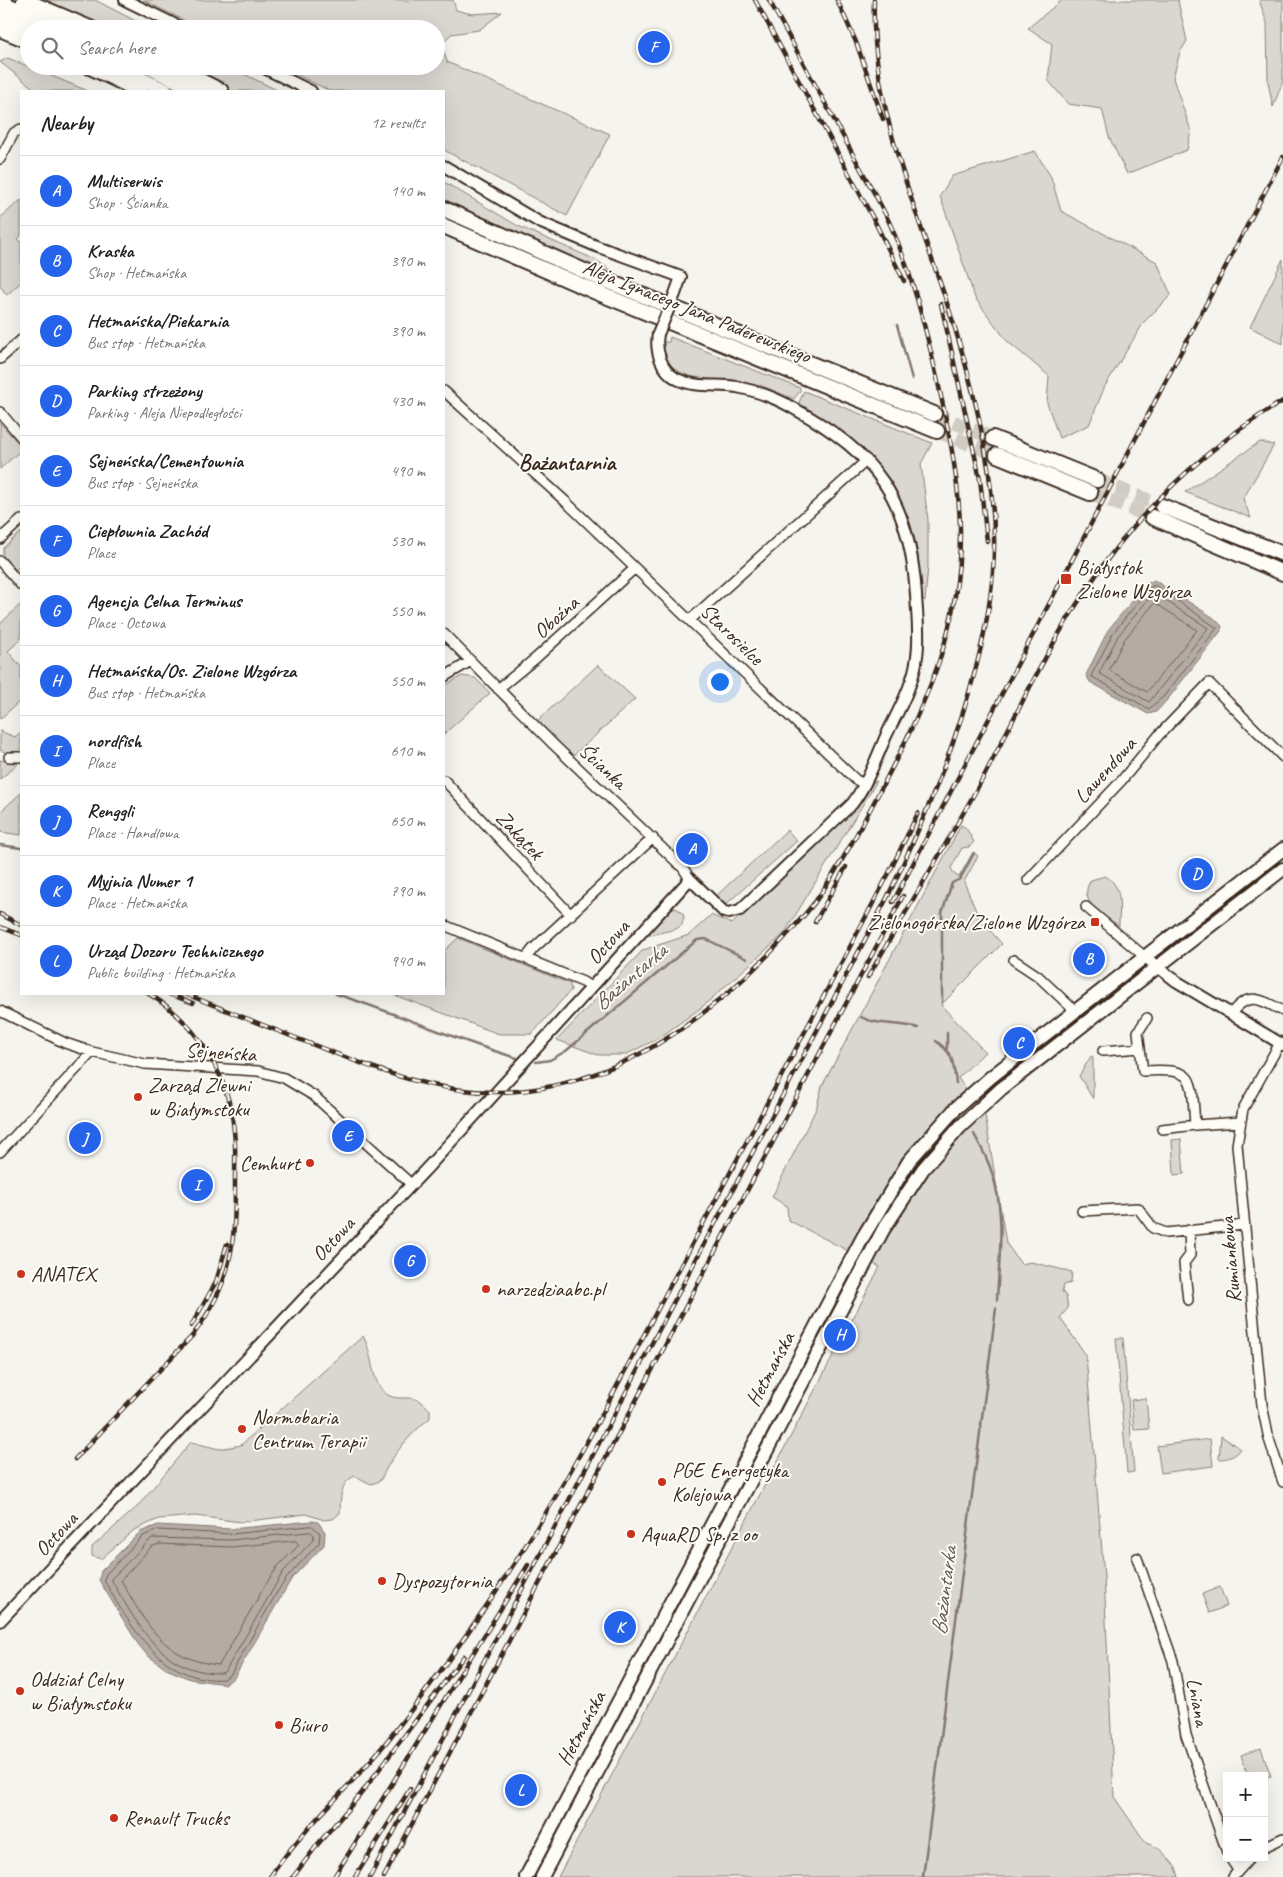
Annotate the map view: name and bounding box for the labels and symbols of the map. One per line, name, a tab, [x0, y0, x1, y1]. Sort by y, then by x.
pin: F	[638, 28, 670, 66]
street label: Aleja Ignacego Jana Paderewskiego	[579, 253, 816, 369]
district label: Bażantarnia	[519, 449, 617, 477]
place label: Białystok Zielone Wzgórza	[1077, 554, 1193, 604]
marker: Białystok Zielone Wzgórza	[1059, 572, 1073, 586]
street label: Oboźna	[528, 589, 585, 644]
street label: Starosielce	[695, 598, 770, 671]
your location	[707, 669, 733, 695]
street label: Lawendowa	[1068, 730, 1143, 809]
street label: Ścianka	[574, 737, 634, 796]
street label: Zakątek	[491, 805, 550, 866]
pin: A	[676, 830, 708, 868]
pin: D	[1181, 855, 1213, 893]
place label: Zielonogórska/Zielone Wzgórza	[868, 909, 1087, 935]
street label: Octowa	[581, 913, 636, 970]
marker: Zielonogórska/Zielone Wzgórza	[1089, 916, 1101, 928]
water label: Bażantarka	[587, 935, 675, 1017]
pin: B	[1073, 940, 1105, 978]
pin: C	[1003, 1024, 1035, 1062]
street label: Sejneńska	[185, 1037, 259, 1068]
place label: Zarząd Zlewni w Białymstoku	[148, 1072, 253, 1122]
marker: Zarząd Zlewni w Białymstoku	[132, 1091, 144, 1103]
pin: E	[332, 1117, 364, 1155]
pin: J	[69, 1119, 101, 1157]
place label: Cemhurt	[240, 1150, 302, 1176]
marker: Cemhurt	[304, 1157, 316, 1169]
pin: I	[181, 1166, 213, 1204]
street label: Octowa	[306, 1210, 361, 1267]
street label: Rumiankowa	[1213, 1214, 1247, 1304]
pin: G	[394, 1242, 426, 1280]
place label: ANATEX	[31, 1261, 99, 1287]
marker: ANATEX	[15, 1268, 27, 1280]
place label: narzedziaabc.pl	[496, 1276, 608, 1302]
marker: narzedziaabc.pl	[480, 1283, 492, 1295]
pin: H	[824, 1316, 856, 1354]
street label: Hetmańska	[740, 1326, 801, 1411]
place label: Normobaria Centrum Terapii	[252, 1404, 368, 1454]
marker: Normobaria Centrum Terapii	[236, 1423, 248, 1435]
place label: PGE Energetyka Kolejowa	[672, 1457, 791, 1507]
marker: PGE Energetyka Kolejowa	[656, 1476, 668, 1488]
street label: Octowa	[29, 1505, 84, 1562]
place label: AquaRD Sp. z oo	[641, 1521, 759, 1547]
marker: AquaRD Sp. z oo	[625, 1528, 637, 1540]
water label: Bażantarka	[925, 1542, 964, 1637]
place label: Dyspozytornia	[392, 1568, 494, 1594]
marker: Dyspozytornia	[376, 1575, 388, 1587]
pin: K	[604, 1608, 636, 1646]
place label: Oddział Celny w Białymstoku	[30, 1666, 132, 1716]
street label: Lniana	[1181, 1676, 1216, 1731]
marker: Oddział Celny w Białymstoku	[14, 1685, 26, 1697]
street label: Hetmańska	[551, 1685, 612, 1770]
place label: Biuro	[289, 1712, 328, 1738]
marker: Biuro	[273, 1719, 285, 1731]
pin: L	[505, 1771, 537, 1809]
place label: Renault Trucks	[124, 1805, 230, 1831]
marker: Renault Trucks	[108, 1812, 120, 1824]

